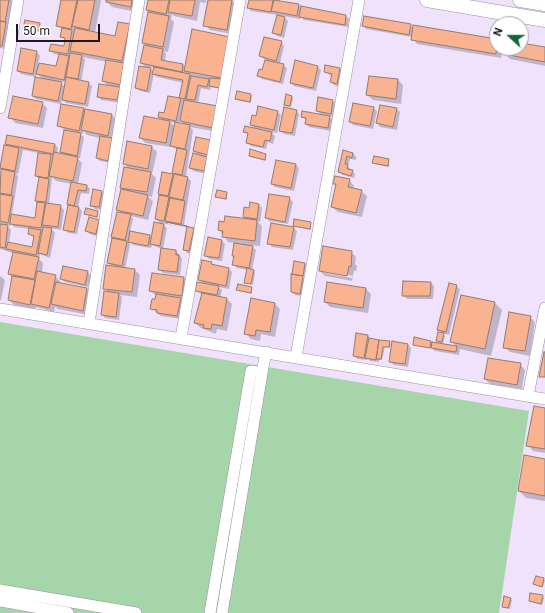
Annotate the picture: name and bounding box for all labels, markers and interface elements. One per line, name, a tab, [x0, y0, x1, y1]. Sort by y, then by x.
scale bar	[18, 16, 102, 42]
north arrow	[489, 16, 529, 56]
text: 50 m	[23, 24, 50, 38]
text: N	[491, 26, 506, 38]

